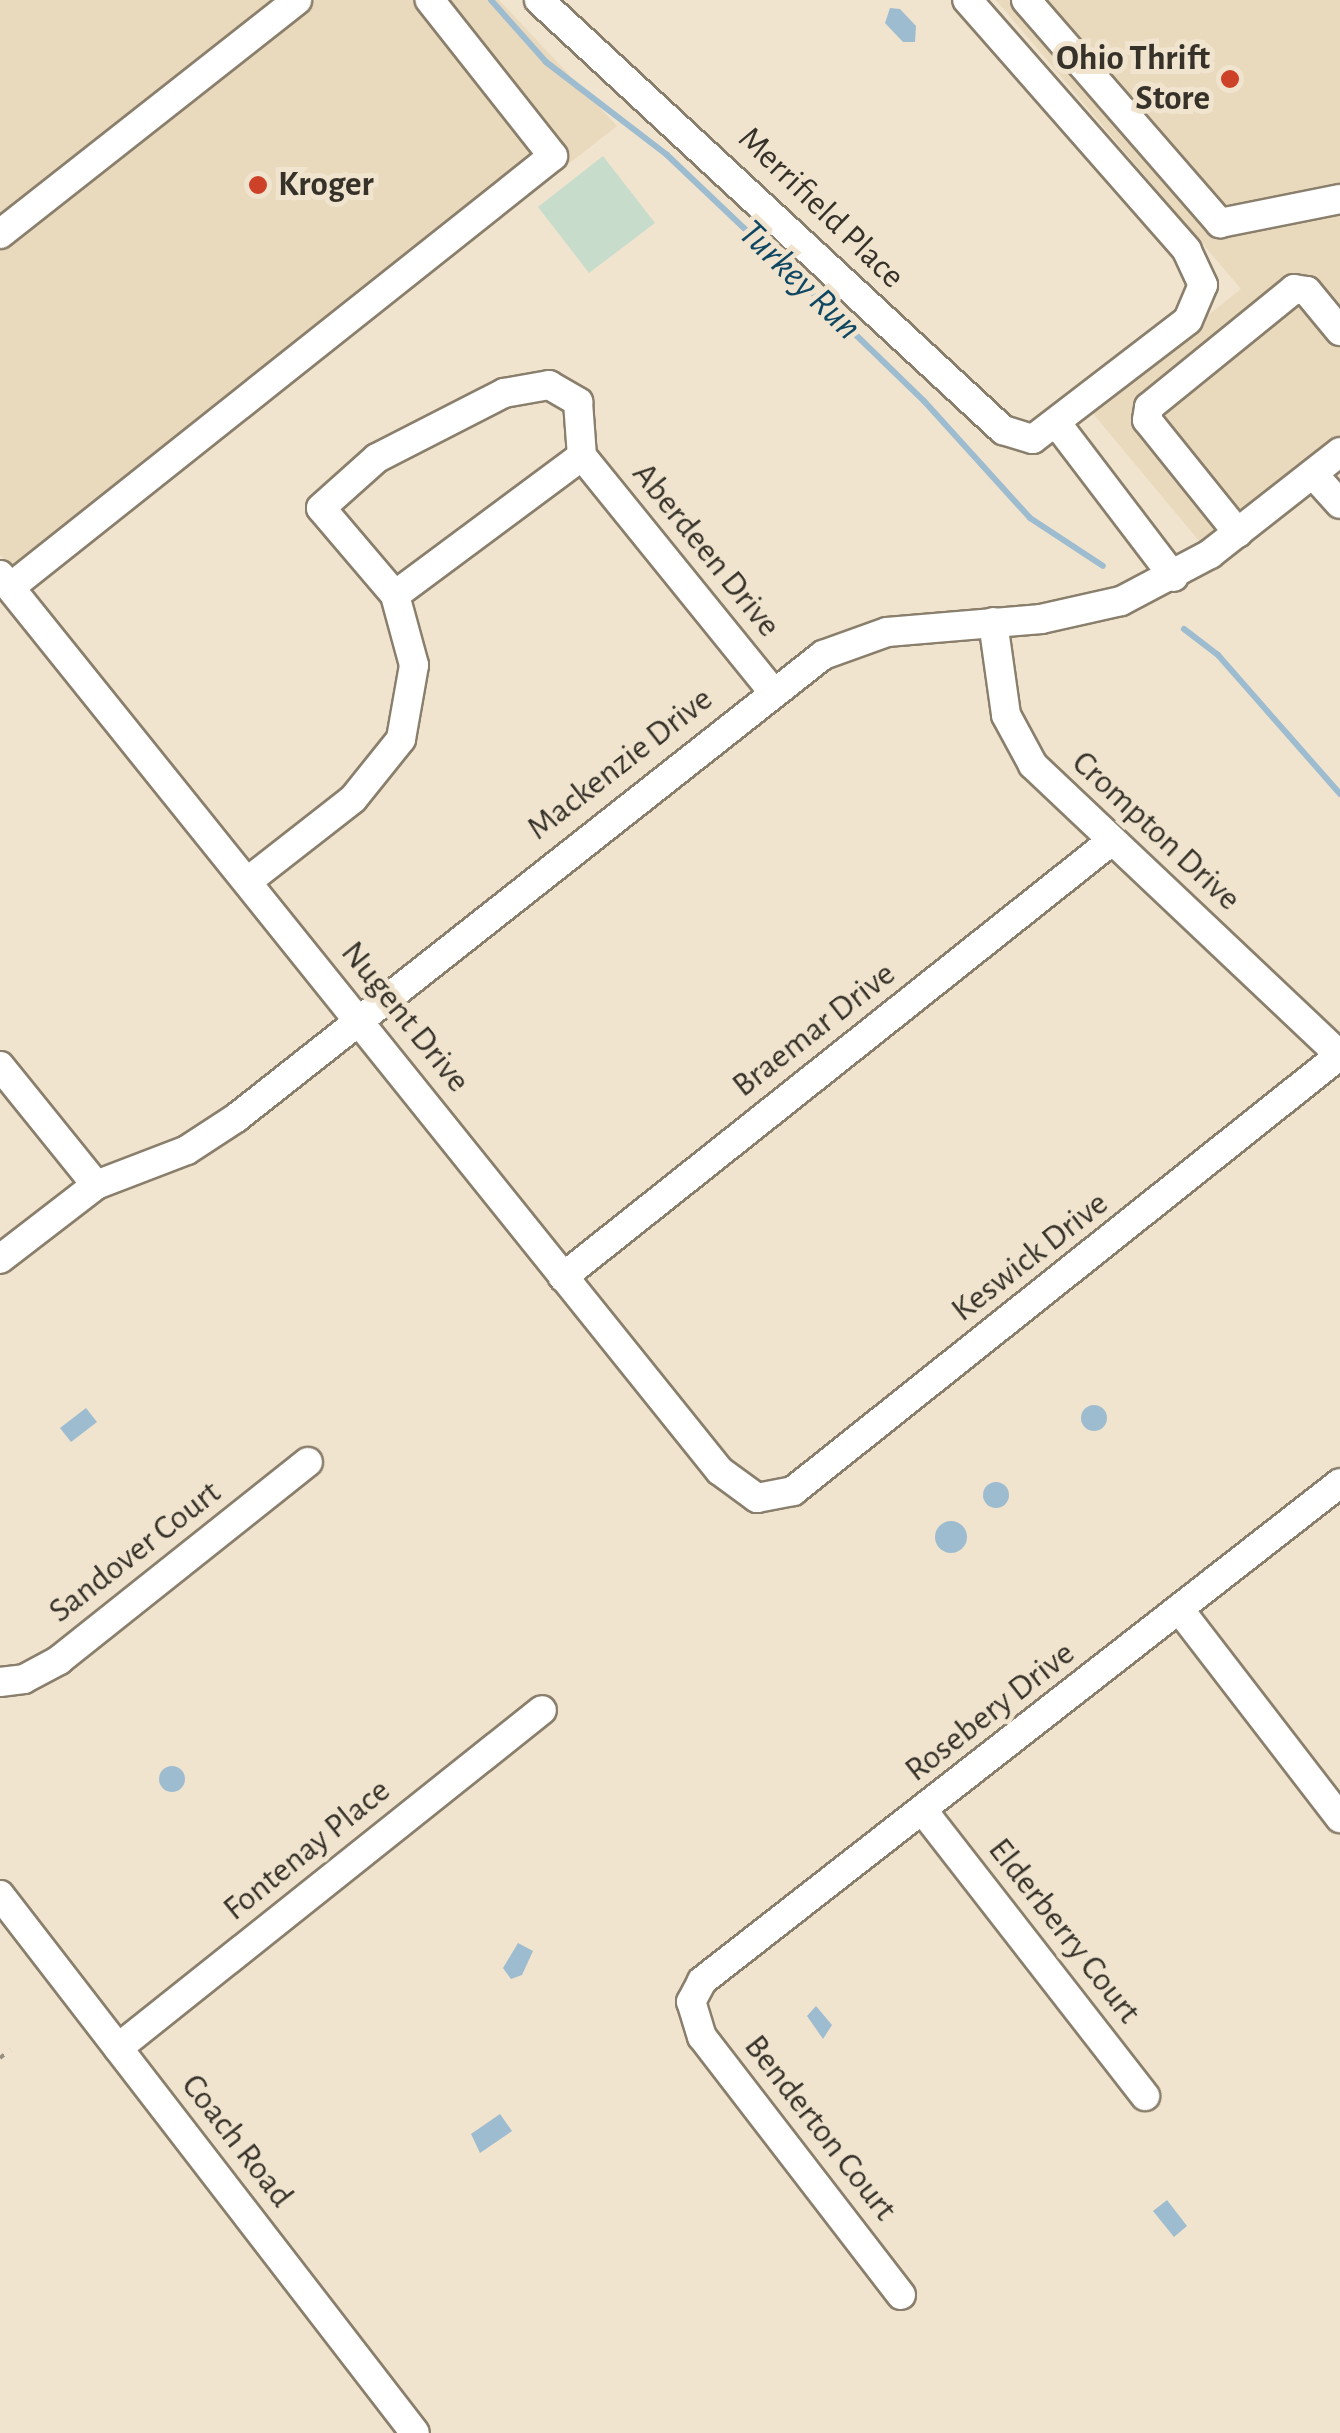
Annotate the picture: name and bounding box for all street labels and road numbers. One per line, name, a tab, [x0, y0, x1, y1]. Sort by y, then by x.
street label: Merrifield Place	[729, 118, 913, 298]
street label: Aberdeen Drive	[623, 454, 789, 646]
street label: Mackenzie Drive	[519, 678, 721, 850]
street label: Crompton Drive	[1063, 742, 1249, 920]
street label: Nugent Drive	[331, 933, 479, 1101]
street label: Braemar Drive	[724, 953, 904, 1107]
street label: Keswick Drive	[943, 1183, 1117, 1331]
street label: Sandover Court	[41, 1472, 229, 1632]
street label: Rosebery Drive	[897, 1633, 1083, 1791]
street label: Fontenay Place	[215, 1770, 399, 1930]
street label: Elderberry Court	[979, 1830, 1149, 2032]
street label: Benderton Court	[734, 2027, 906, 2229]
street label: Coach Road	[172, 2066, 302, 2216]

